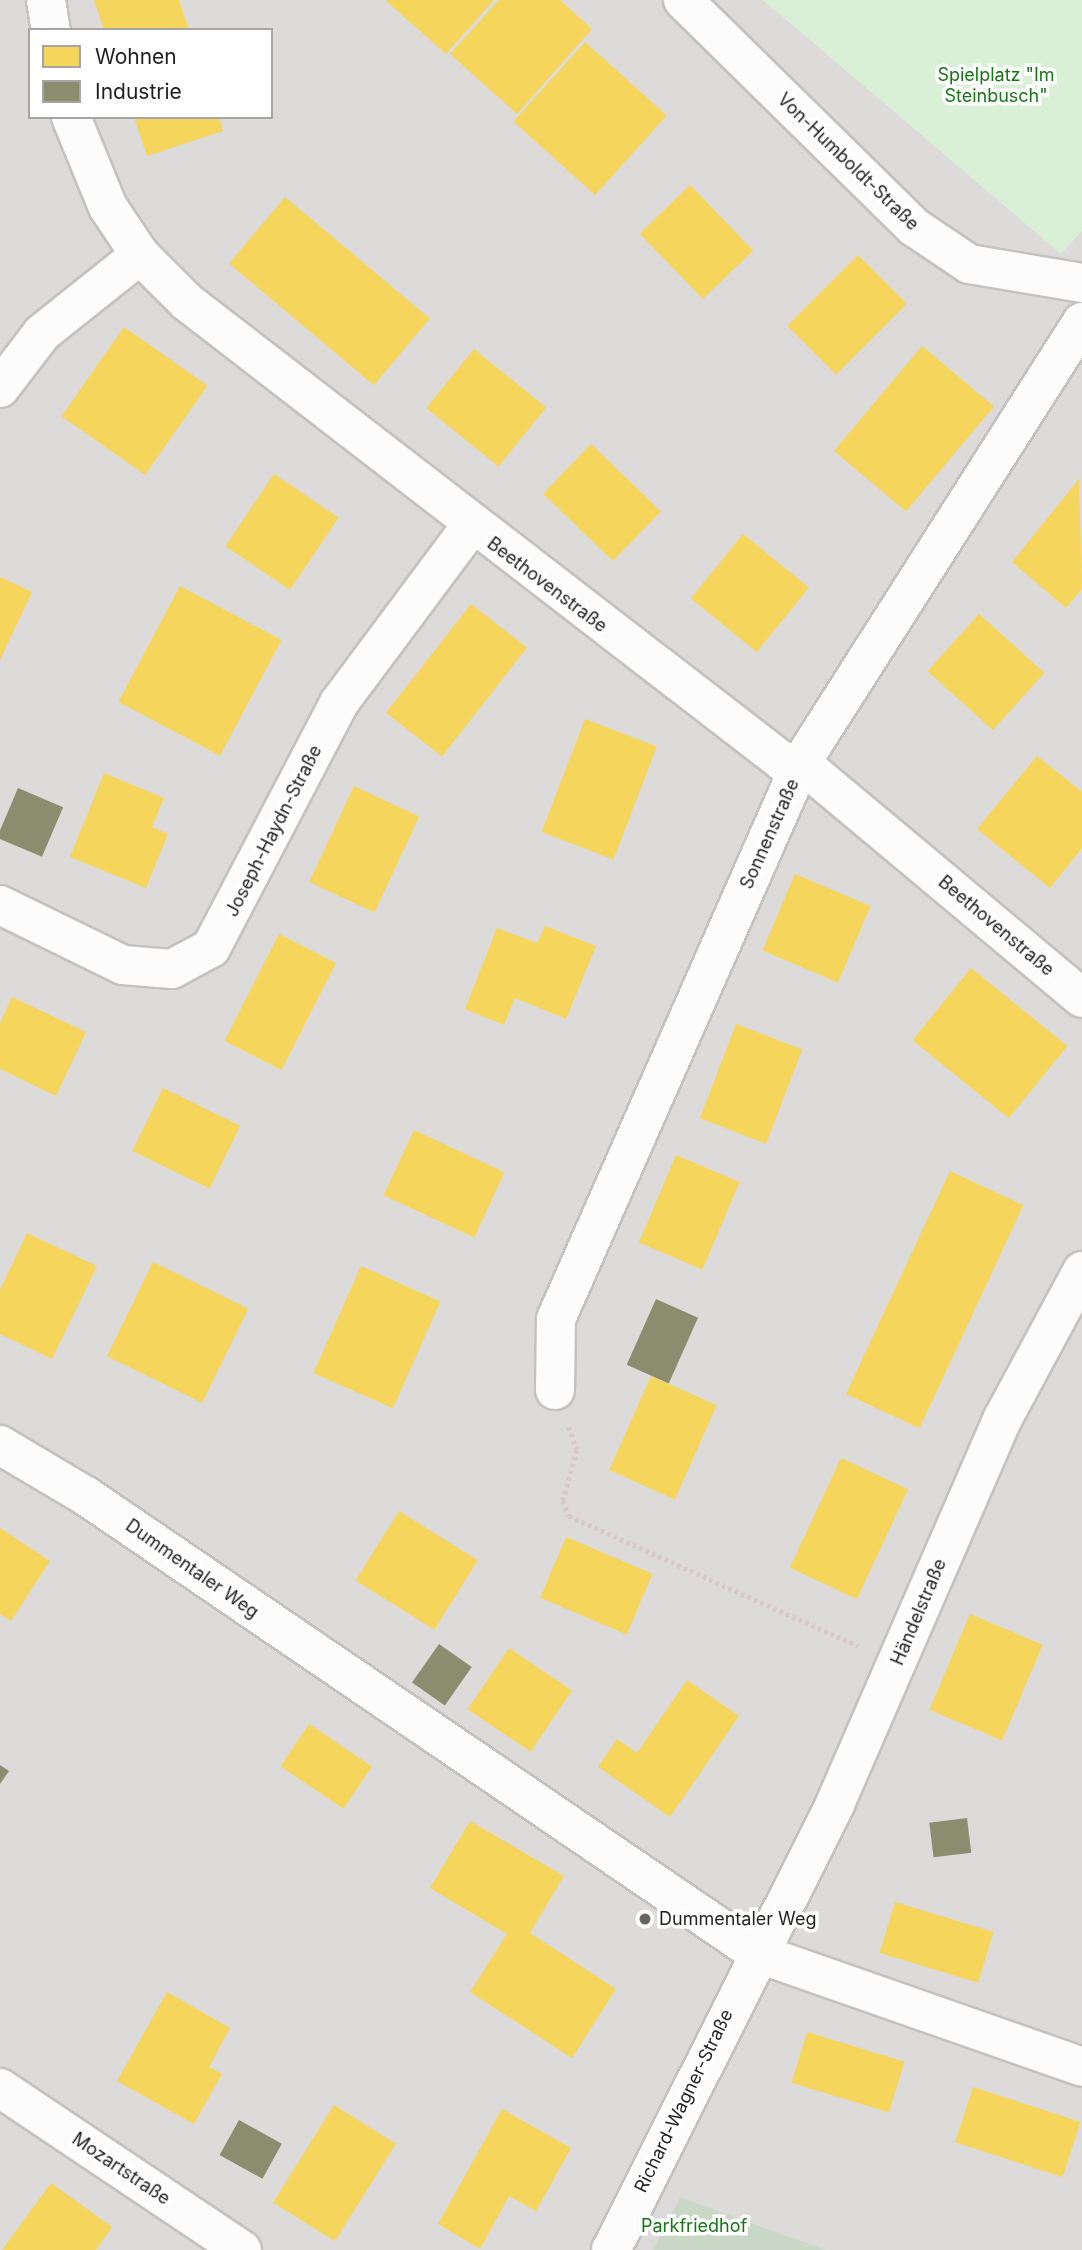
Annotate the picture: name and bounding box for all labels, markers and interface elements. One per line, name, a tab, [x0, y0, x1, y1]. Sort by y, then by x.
legend	[28, 28, 273, 119]
text: Wohnen	[95, 44, 177, 69]
park label: Spielplatz "Im Steinbusch"	[937, 65, 1055, 108]
text: Industrie	[95, 79, 182, 104]
street label: Von-Humboldt-Straße	[773, 89, 923, 235]
street label: Beethovenstraße	[483, 533, 611, 637]
street label: Joseph-Haydn-Straße	[221, 742, 327, 920]
street label: Sonnenstraße	[736, 775, 804, 893]
street label: Beethovenstraße	[934, 871, 1058, 981]
street label: Dummentaler Weg	[121, 1515, 263, 1623]
street label: Händelstraße	[887, 1555, 951, 1669]
place label: Dummentaler Weg	[659, 1908, 816, 1930]
marker: Dummentaler Weg	[637, 1911, 653, 1927]
street label: Richard-Wagner-Straße	[630, 2006, 738, 2196]
street label: Mozartstraße	[68, 2128, 174, 2210]
park label: Parkfriedhof	[641, 2215, 747, 2237]

